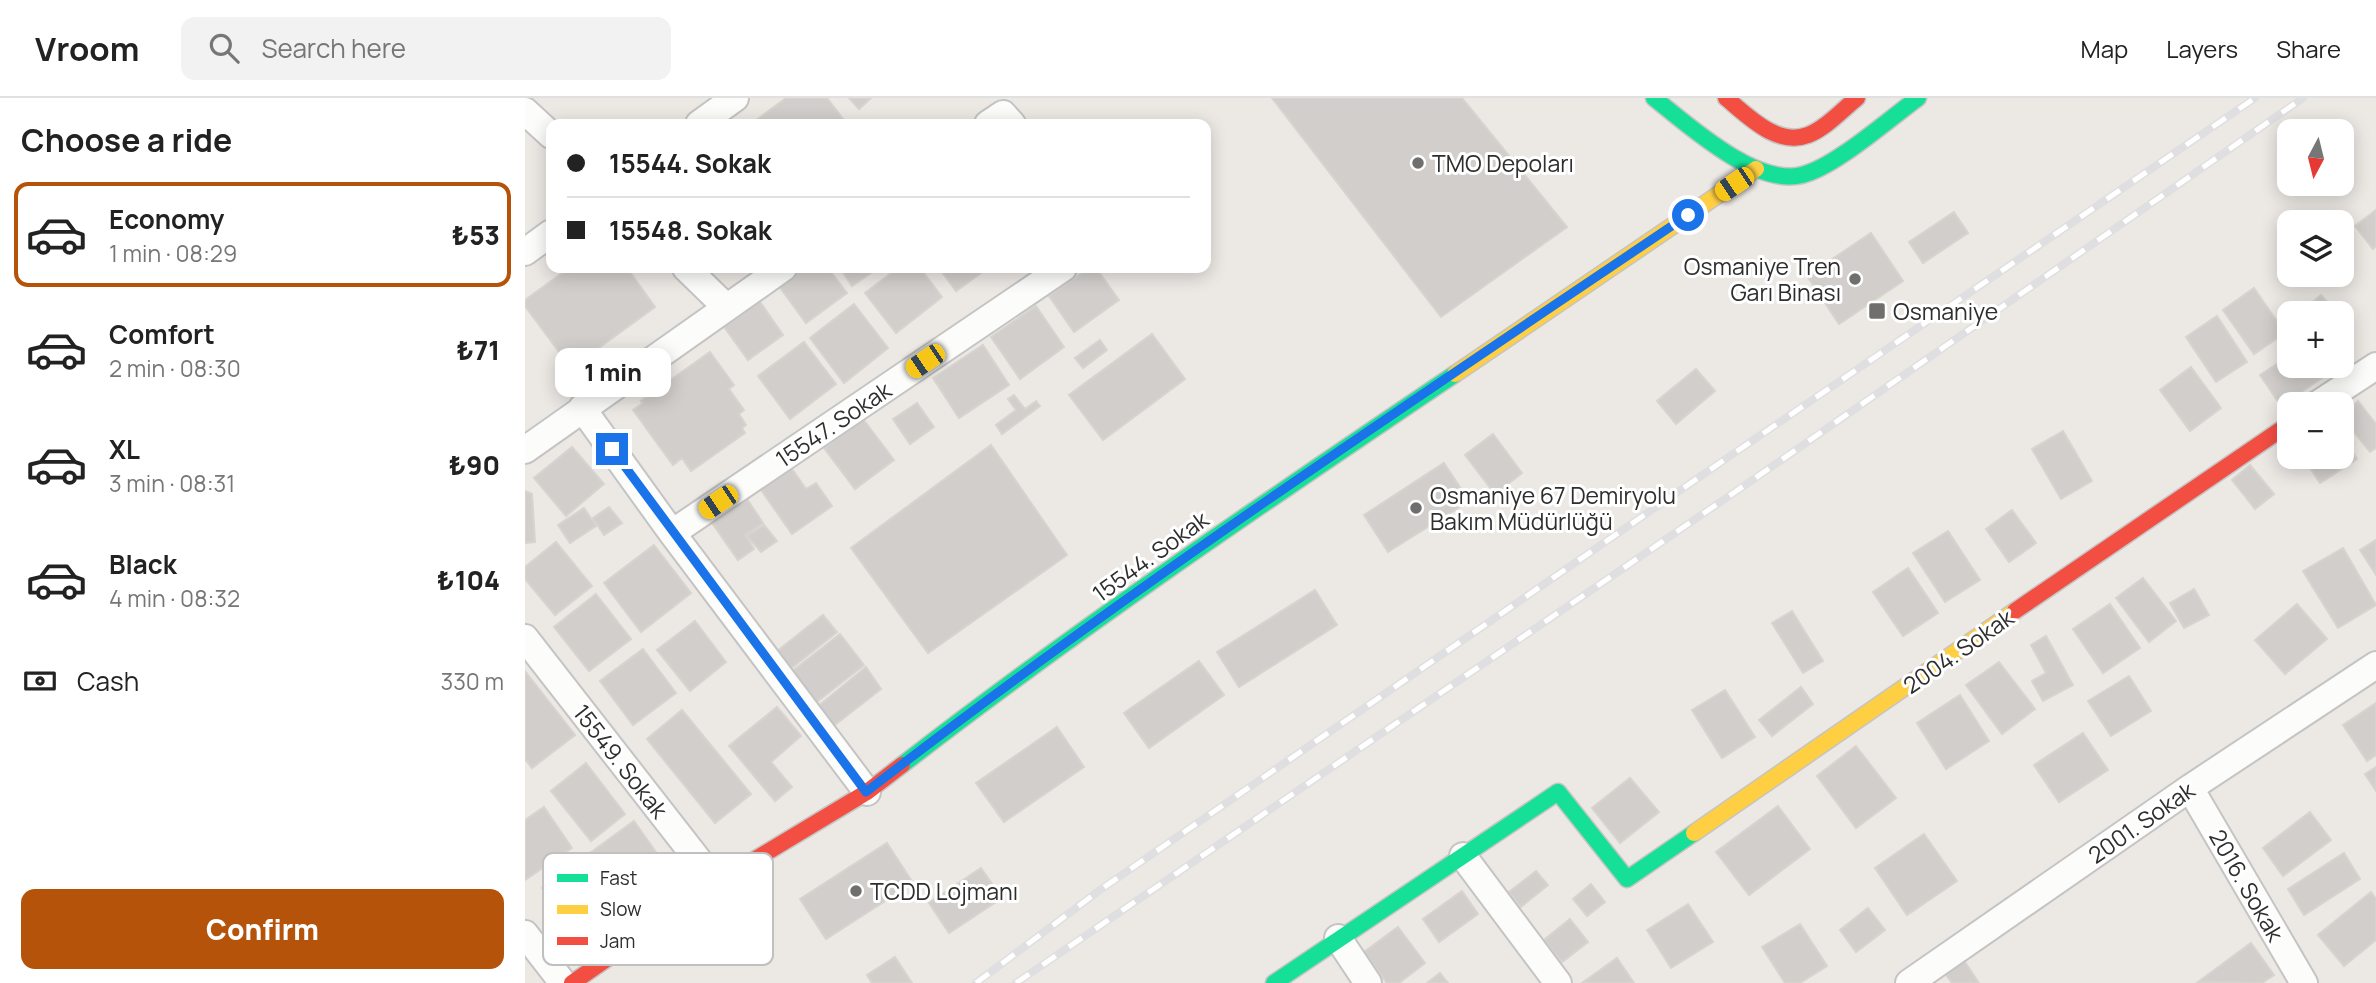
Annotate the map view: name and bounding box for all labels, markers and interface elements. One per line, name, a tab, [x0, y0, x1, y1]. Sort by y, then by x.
search box	[181, 17, 671, 80]
text: Vroom	[35, 26, 139, 71]
icon: search	[205, 29, 243, 67]
text: Search here	[261, 30, 406, 66]
text: Map	[2081, 32, 2128, 65]
text: Layers	[2166, 32, 2238, 65]
text: Share	[2276, 32, 2341, 65]
text: Choose a ride	[21, 118, 232, 162]
north arrow	[2277, 119, 2354, 196]
map controls	[2277, 119, 2354, 469]
text: 15544. Sokak	[609, 145, 771, 181]
place label: TMO Depoları	[1432, 147, 1574, 179]
marker: TMO Depoları	[1410, 155, 1426, 171]
car	[1711, 164, 1758, 204]
route start	[1672, 199, 1704, 231]
text: Economy	[109, 201, 224, 237]
icon: car	[25, 203, 88, 266]
button: layers	[2277, 210, 2354, 287]
text: 15548. Sokak	[609, 212, 772, 248]
text: ₺53	[452, 217, 500, 253]
text: 1 min · 08:29	[109, 237, 237, 269]
place label: Osmaniye Tren Garı Binası	[1684, 250, 1841, 308]
marker: Osmaniye Tren Garı Binası	[1847, 271, 1863, 287]
place label: Osmaniye	[1893, 295, 1998, 327]
marker: Osmaniye	[1867, 301, 1887, 321]
button: +	[2277, 301, 2354, 378]
text: Comfort	[109, 316, 215, 352]
icon: car	[25, 318, 88, 381]
text: ₺71	[456, 332, 500, 368]
car	[902, 341, 949, 381]
callout: 1 min	[554, 348, 670, 396]
text: 2 min · 08:30	[109, 352, 241, 384]
text: 1 min	[584, 356, 642, 388]
street label: 15547. Sokak	[769, 373, 898, 474]
button: −	[2277, 392, 2354, 469]
text: XL	[109, 431, 140, 467]
icon: car	[25, 433, 88, 496]
route end	[596, 433, 628, 465]
text: ₺90	[449, 447, 500, 483]
text: 3 min · 08:31	[109, 467, 235, 499]
place label: Osmaniye 67 Demiryolu Bakım Müdürlüğü	[1430, 479, 1676, 537]
car	[695, 482, 742, 522]
marker: Osmaniye 67 Demiryolu Bakım Müdürlüğü	[1408, 500, 1424, 516]
street label: 15544. Sokak	[1085, 503, 1215, 609]
text: Black	[109, 546, 177, 582]
icon: car	[25, 548, 88, 611]
text: ₺104	[437, 562, 500, 598]
text: 4 min · 08:32	[109, 582, 240, 614]
street label: 2004. Sokak	[1896, 601, 2020, 701]
icon: cash	[21, 662, 59, 700]
text: Cash	[77, 663, 139, 699]
text: 330 m	[440, 665, 504, 697]
street label: 15549. Sokak	[566, 697, 676, 825]
street label: 2001. Sokak	[2081, 773, 2201, 870]
street label: 2016. Sokak	[2202, 823, 2292, 947]
legend	[543, 853, 773, 965]
text: Fast	[600, 865, 637, 891]
place label: TCDD Lojmanı	[870, 875, 1018, 907]
marker: TCDD Lojmanı	[848, 883, 864, 899]
button: Confirm	[21, 889, 504, 969]
text: Slow	[600, 896, 642, 922]
text: Jam	[600, 928, 635, 954]

